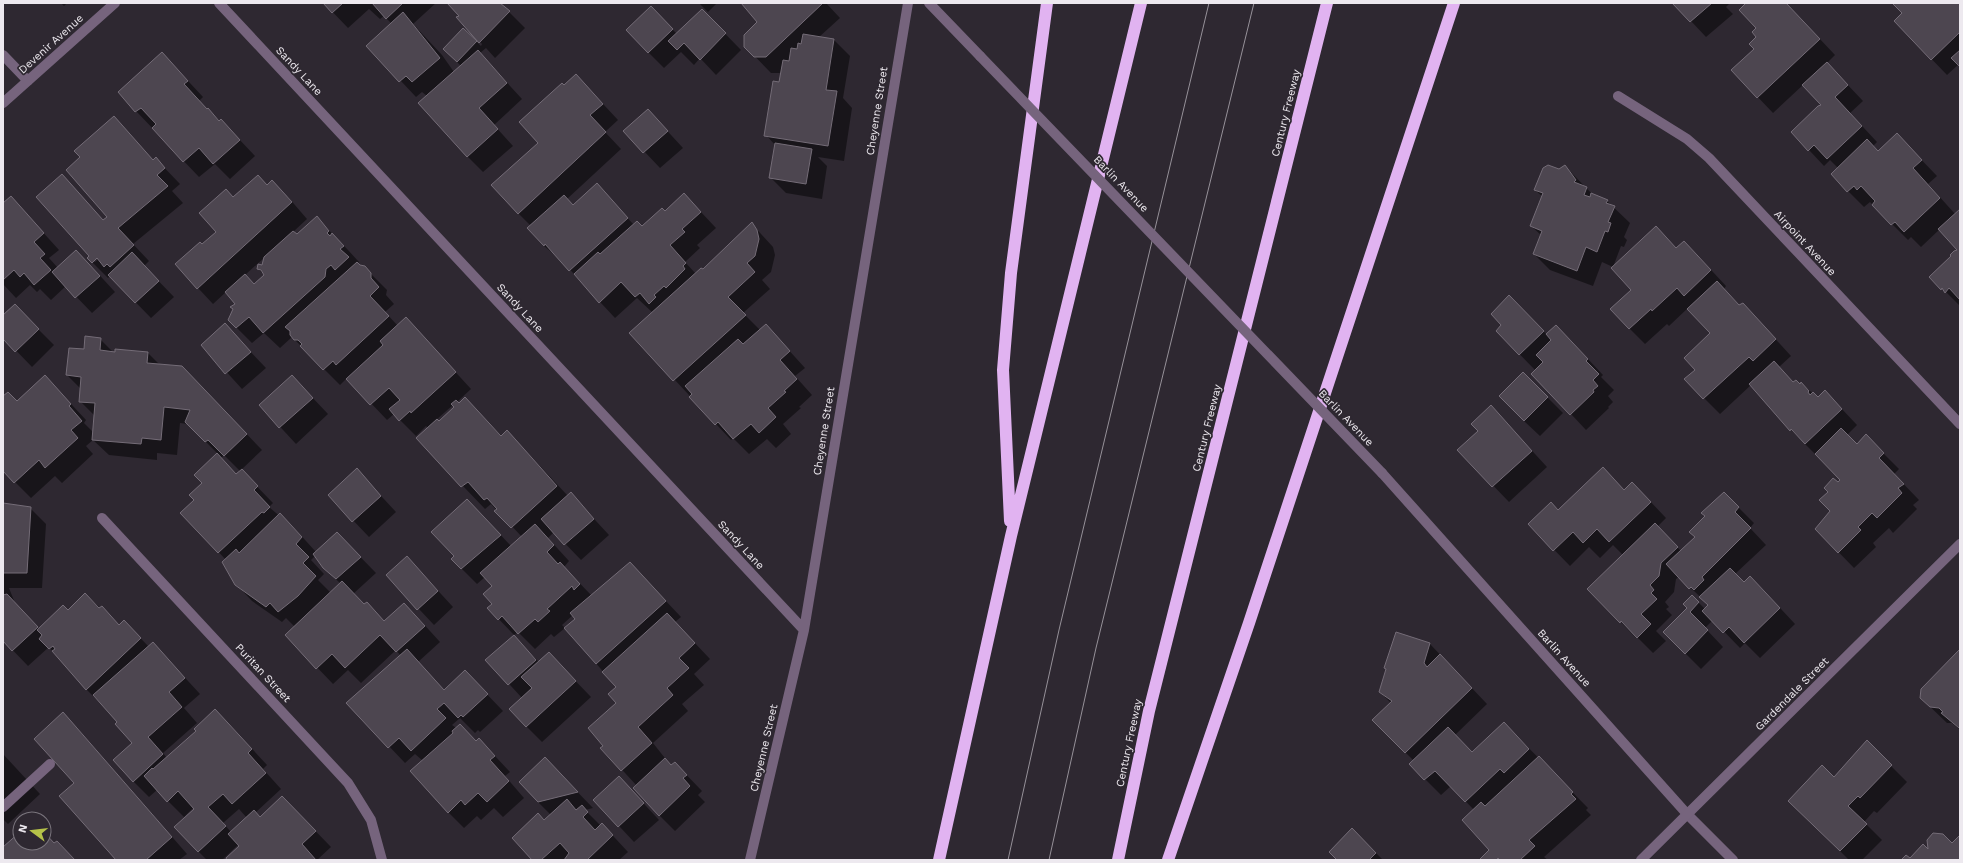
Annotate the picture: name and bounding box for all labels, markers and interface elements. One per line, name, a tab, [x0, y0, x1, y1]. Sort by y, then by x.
street label: Devenir Avenue	[16, 12, 86, 76]
street label: Sandy Lane	[273, 44, 325, 98]
street label: Cheyenne Street	[864, 66, 890, 156]
street label: Century Freeway	[1269, 68, 1303, 158]
street label: Barlin Avenue	[1091, 153, 1151, 215]
street label: Airpoint Avenue	[1771, 208, 1839, 278]
street label: Sandy Lane	[494, 281, 546, 335]
street label: Century Freeway	[1190, 383, 1224, 473]
street label: Cheyenne Street	[811, 386, 837, 476]
street label: Barlin Avenue	[1316, 387, 1376, 449]
street label: Sandy Lane	[715, 518, 767, 572]
street label: Barlin Avenue	[1535, 626, 1593, 690]
street label: Puritan Street	[233, 641, 294, 705]
street label: Gardendale Street	[1753, 654, 1832, 733]
street label: Century Freeway	[1113, 698, 1145, 788]
street label: Cheyenne Street	[748, 703, 780, 793]
north arrow	[12, 811, 52, 851]
text: N	[15, 823, 30, 834]

